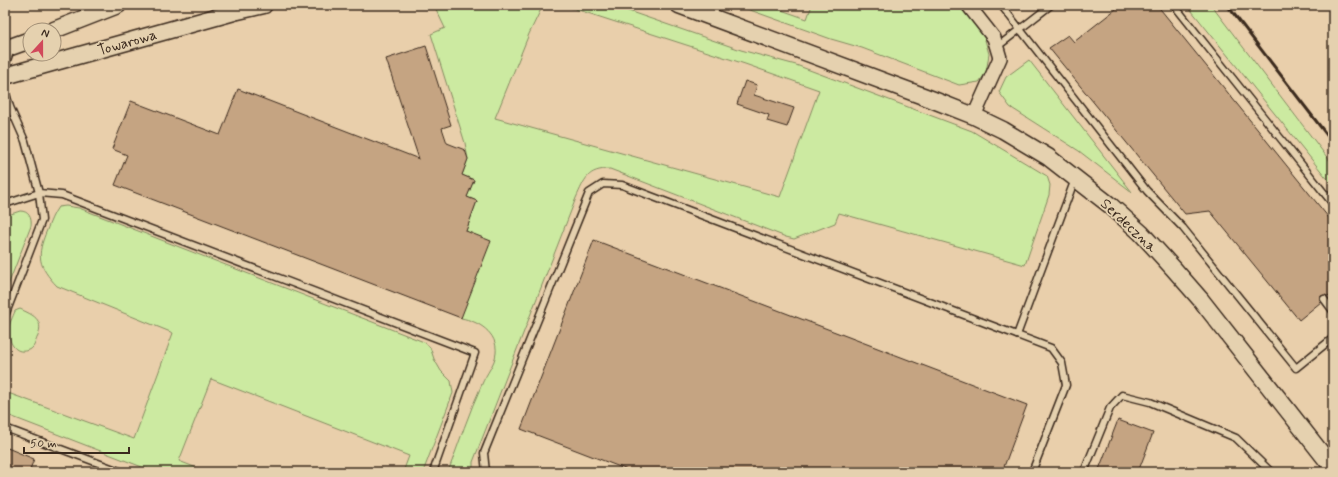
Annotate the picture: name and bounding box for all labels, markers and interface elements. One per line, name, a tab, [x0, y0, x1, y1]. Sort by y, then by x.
north arrow	[22, 22, 62, 62]
street label: Towarowa	[95, 25, 160, 61]
text: N	[39, 26, 51, 41]
street label: Serdeczna	[1096, 194, 1162, 258]
scale bar	[24, 429, 129, 455]
text: 50 m	[30, 436, 57, 452]

